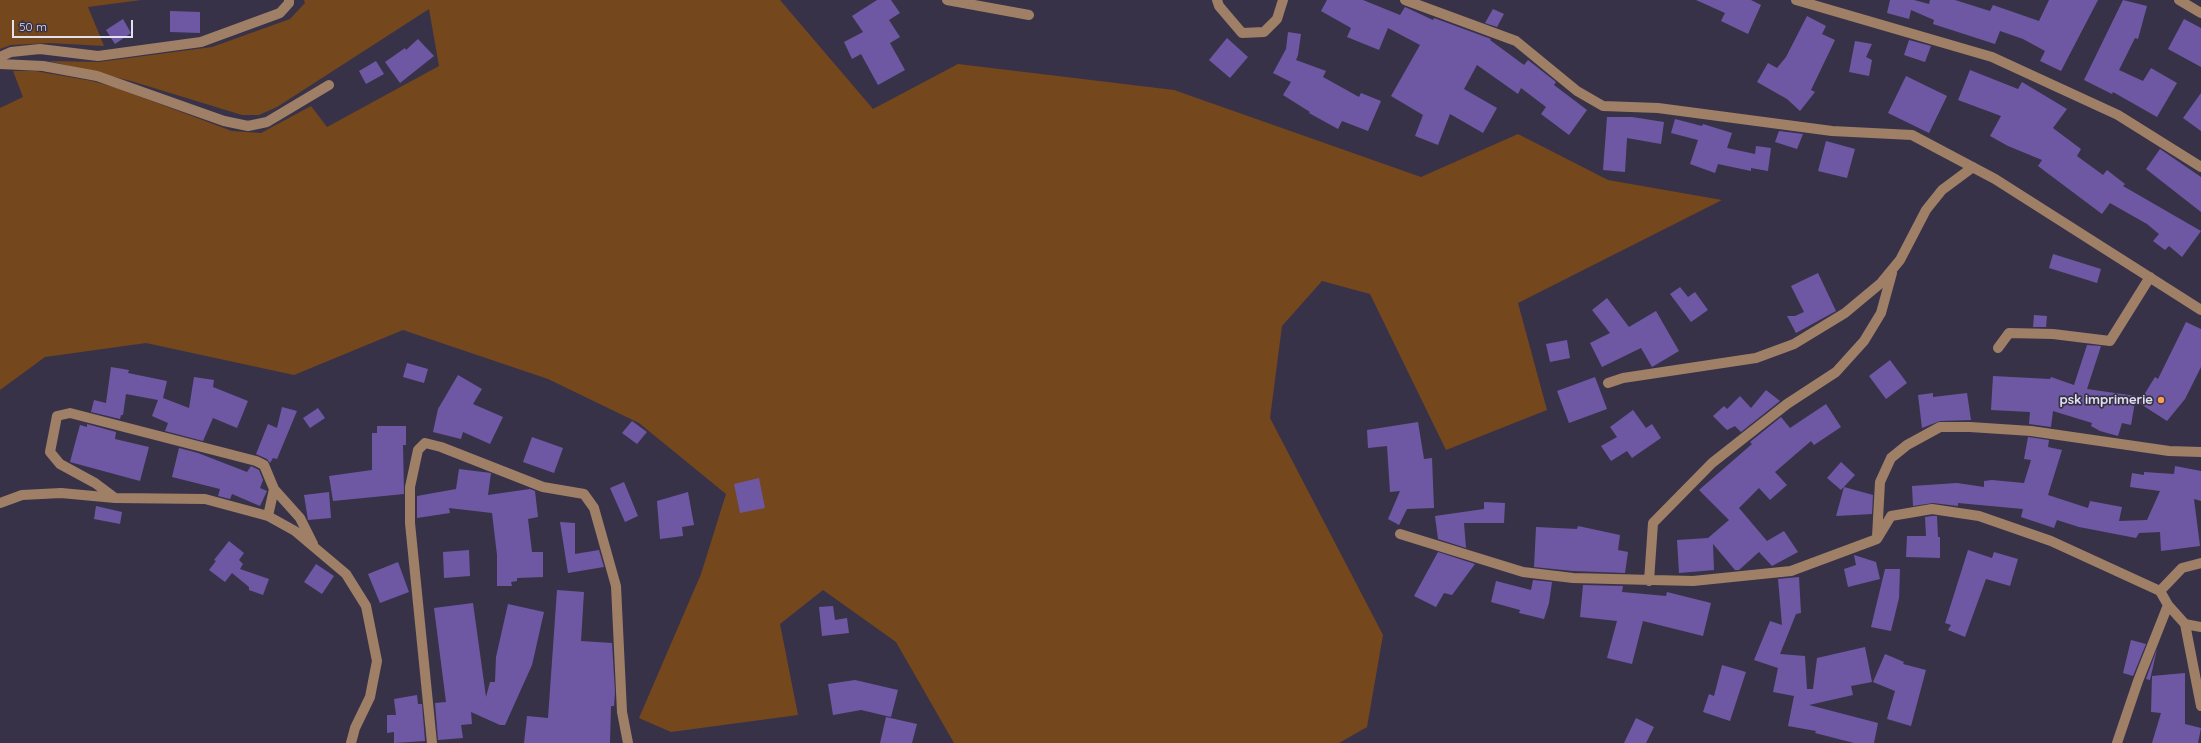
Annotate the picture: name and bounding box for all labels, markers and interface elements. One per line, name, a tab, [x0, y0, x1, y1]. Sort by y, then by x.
scale bar	[14, 12, 135, 38]
text: 50 m	[19, 19, 47, 34]
place label: psk imprimerie	[2060, 392, 2153, 408]
marker: psk imprimerie	[2156, 395, 2166, 405]

